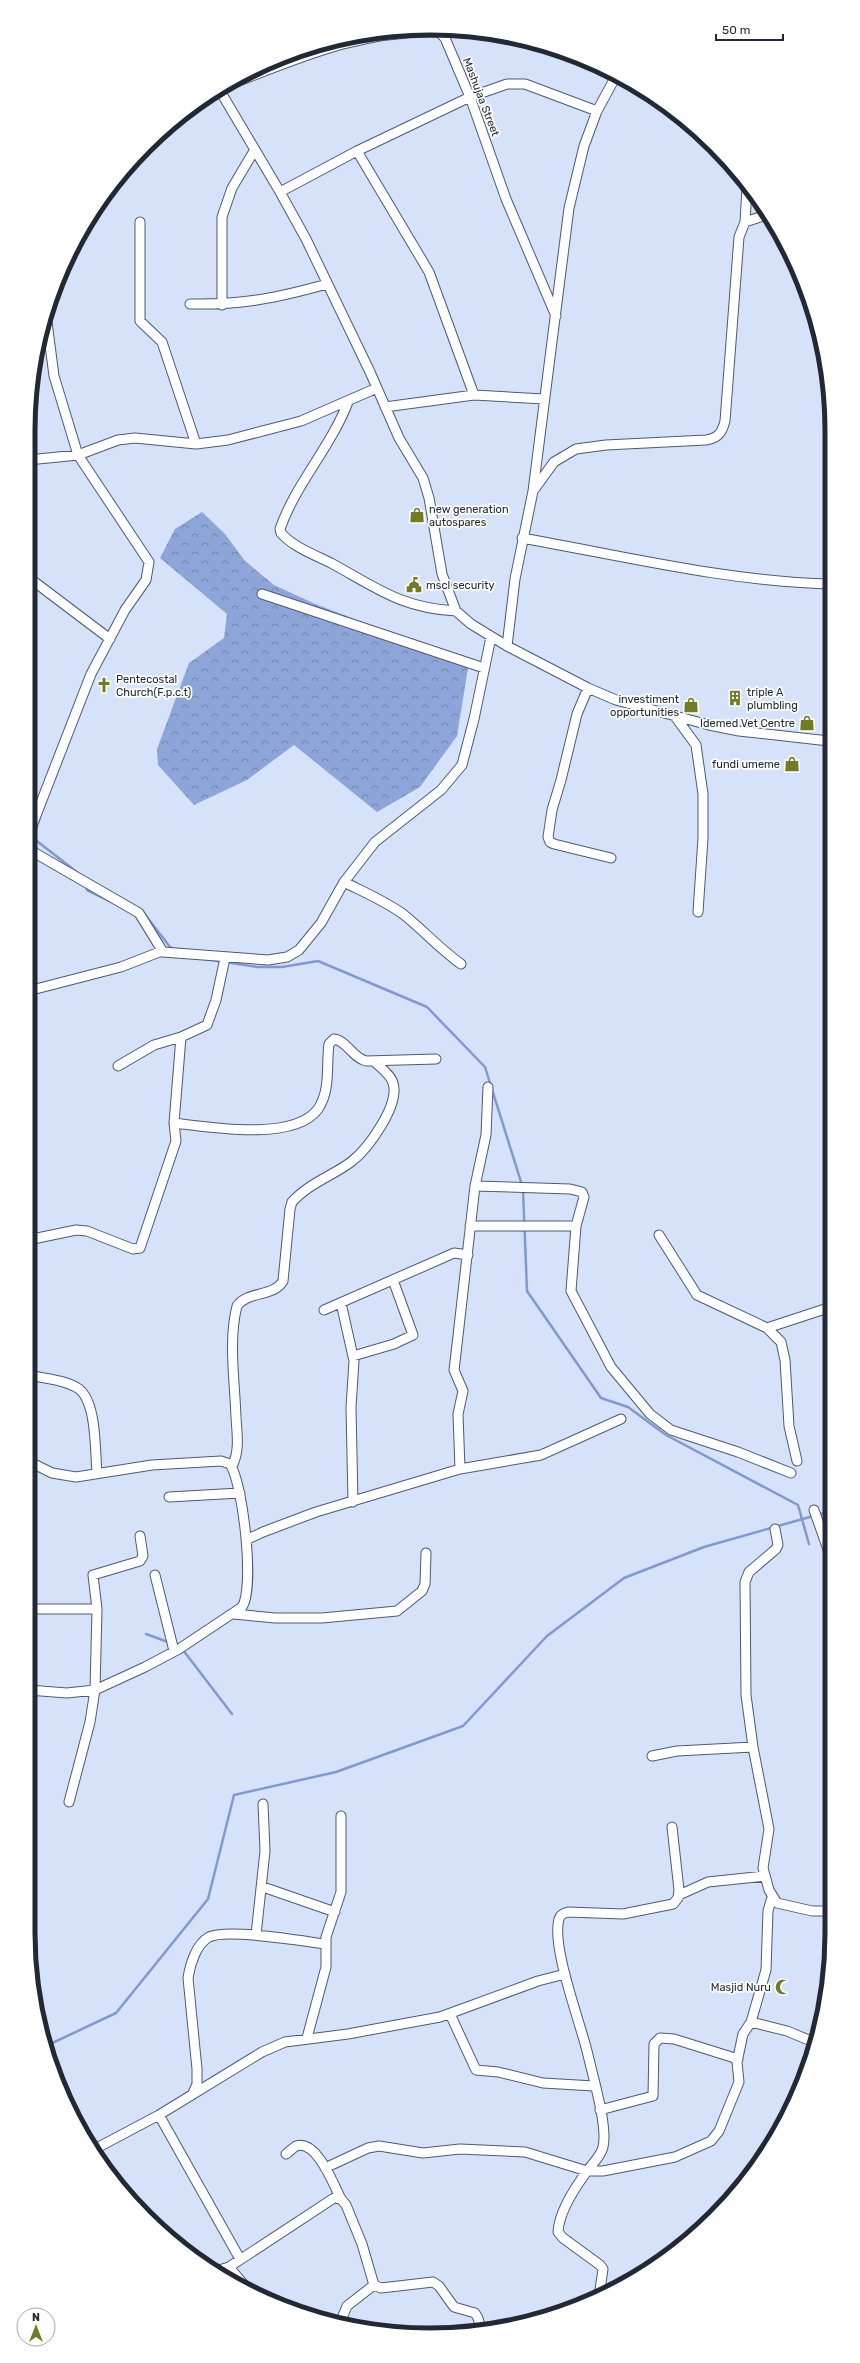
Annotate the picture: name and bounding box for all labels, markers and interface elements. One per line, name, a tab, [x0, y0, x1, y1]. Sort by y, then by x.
scale bar	[716, 16, 783, 42]
text: 50 m	[722, 23, 750, 37]
street label: Mashujaa Street	[460, 56, 502, 139]
place label: new generation autospares	[429, 503, 509, 529]
shop icon: new generation autospares	[408, 506, 426, 524]
public building icon: mscl security	[405, 576, 423, 594]
place label: mscl security	[426, 579, 495, 592]
place label: Pentecostal Church(F.p.c.t)	[116, 673, 192, 699]
church icon: Pentecostal Church(F.p.c.t)	[95, 676, 113, 694]
place label: triple A plumbling	[747, 686, 798, 712]
building icon: triple A plumbling	[726, 689, 744, 707]
place label: investiment opportunities	[610, 693, 680, 719]
shop icon: investiment opportunities	[682, 696, 700, 714]
shop icon: Idemed Vet Centre	[798, 714, 816, 732]
place label: Idemed Vet Centre	[700, 717, 795, 730]
shop icon: fundi umeme	[783, 755, 801, 773]
place label: fundi umeme	[712, 758, 780, 771]
mosque icon: Masjid Nuru	[774, 1978, 792, 1996]
place label: Masjid Nuru	[711, 1981, 771, 1994]
north arrow	[16, 2307, 56, 2347]
text: N	[32, 2311, 40, 2324]

